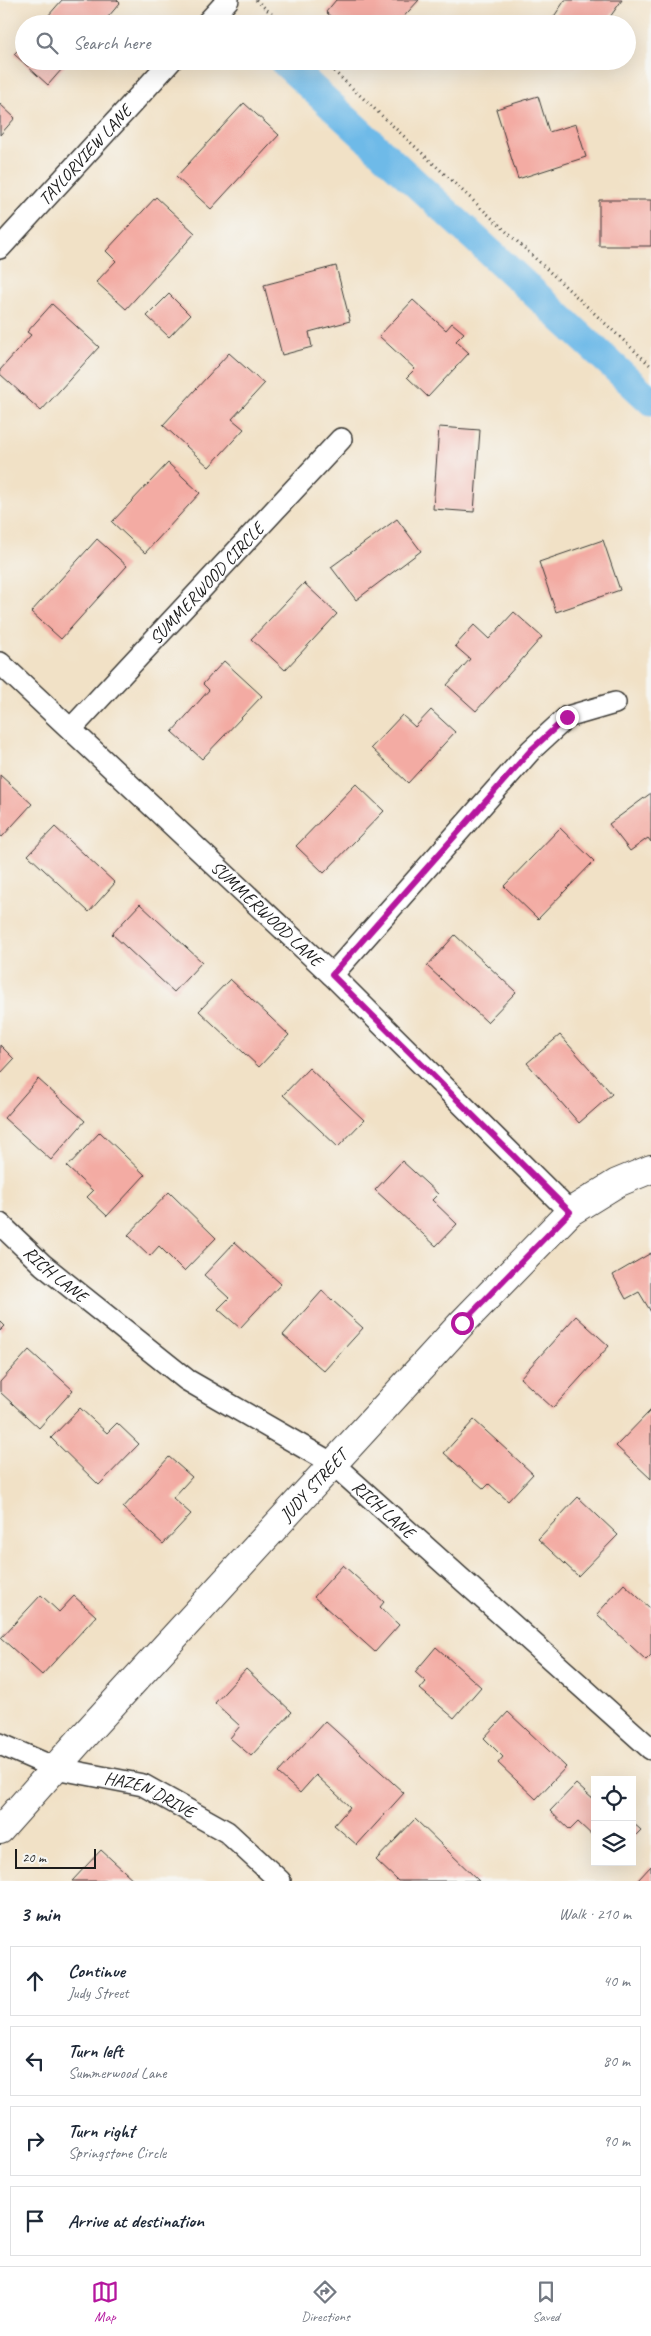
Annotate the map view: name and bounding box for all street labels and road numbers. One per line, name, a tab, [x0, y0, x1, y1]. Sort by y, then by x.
street label: TAYLORVIEW LANE	[34, 99, 138, 210]
street label: SUMMERWOOD CIRCLE	[145, 516, 270, 649]
street label: SUMMERWOOD LANE	[206, 856, 329, 973]
street label: RICH LANE	[19, 1241, 94, 1309]
street label: JUDY STREET	[274, 1442, 354, 1526]
street label: RICH LANE	[348, 1476, 421, 1544]
street label: HAZEN DRIVE	[102, 1767, 201, 1824]

